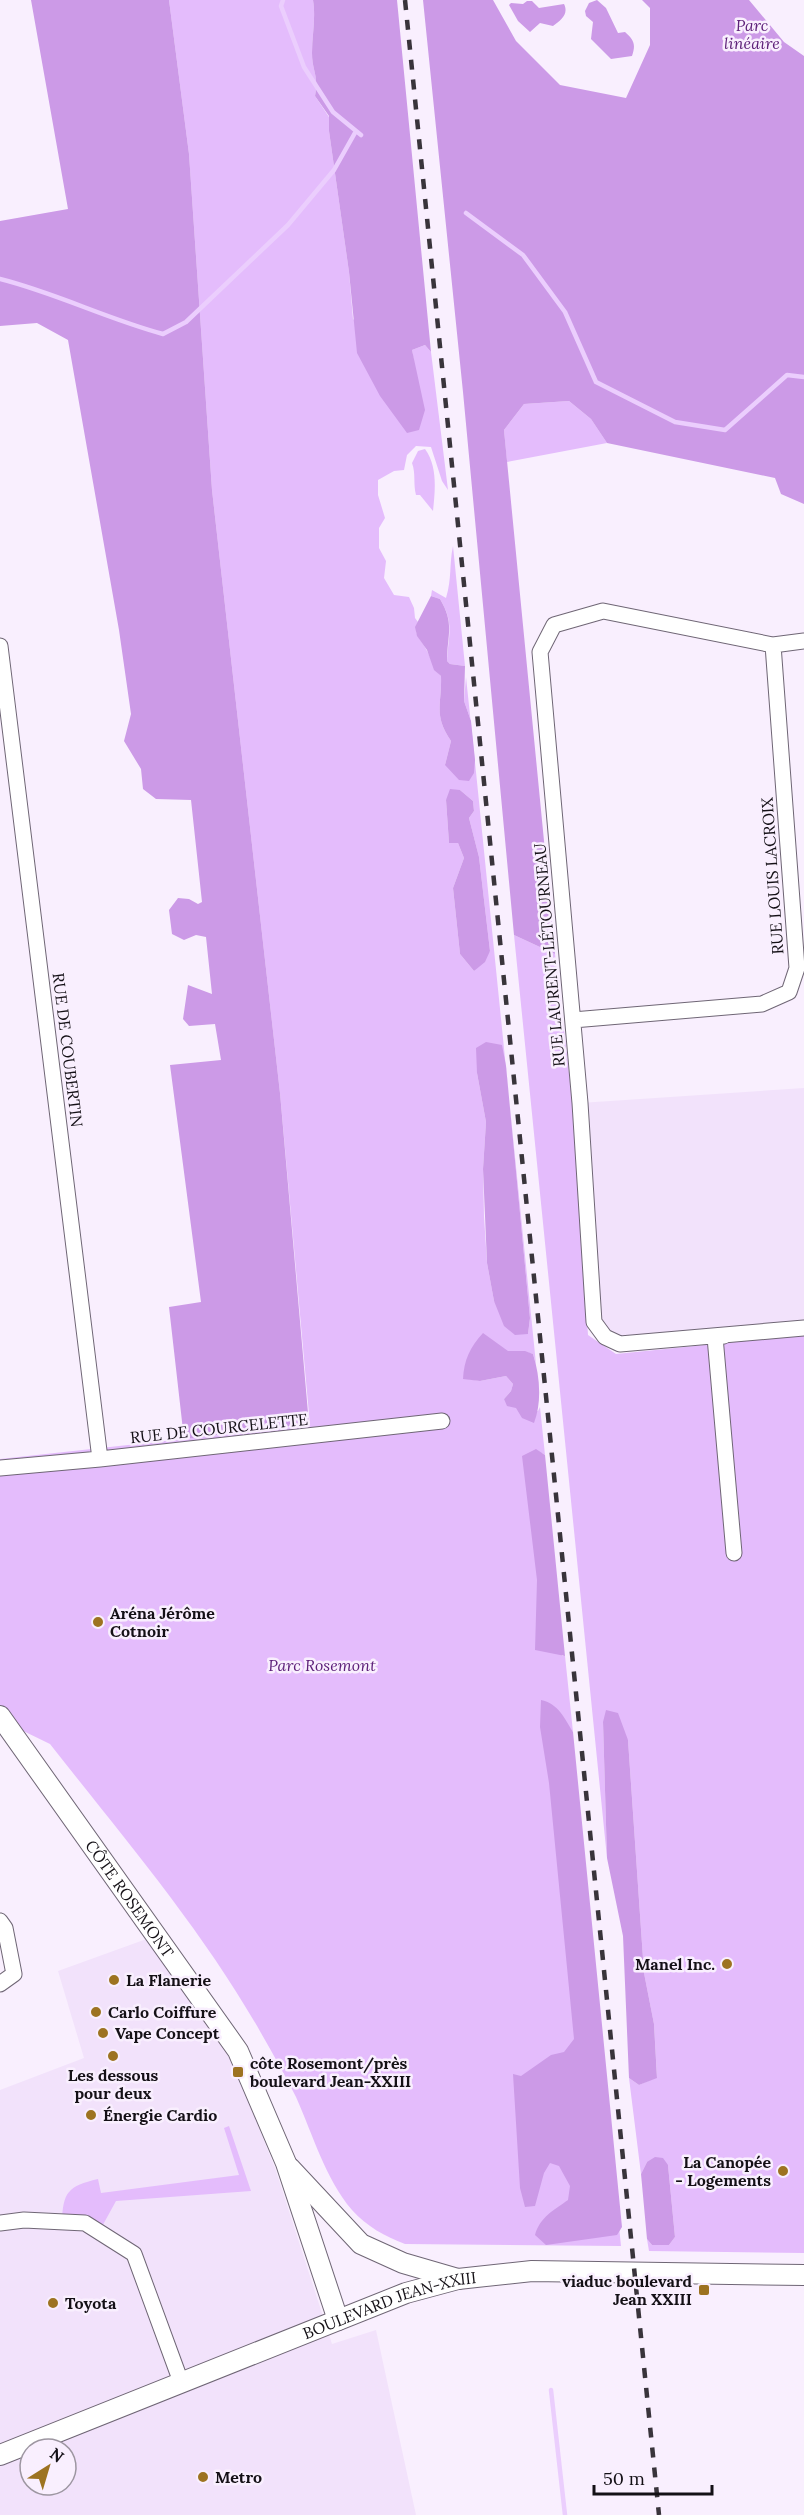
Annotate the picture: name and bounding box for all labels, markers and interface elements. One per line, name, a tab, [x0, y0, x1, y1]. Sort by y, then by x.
park label: Parc linéaire	[724, 15, 780, 53]
street label: RUE LOUIS LACROIX	[756, 796, 787, 955]
street label: RUE LAURENT-LÉTOURNEAU	[529, 842, 569, 1068]
street label: RUE DE COUBERTIN	[49, 972, 87, 1128]
street label: RUE DE COURCELETTE	[129, 1409, 309, 1447]
place label: Aréna Jérôme Cotnoir	[110, 1603, 215, 1641]
marker: Aréna Jérôme Cotnoir	[91, 1615, 105, 1629]
park label: Parc Rosemont	[268, 1655, 376, 1675]
street label: CÔTE ROSEMONT	[81, 1836, 178, 1961]
place label: Manel Inc.	[635, 1954, 715, 1974]
marker: Manel Inc.	[720, 1957, 734, 1971]
place label: La Flanerie	[126, 1970, 212, 1990]
marker: La Flanerie	[107, 1973, 121, 1987]
place label: Carlo Coiffure	[108, 2002, 217, 2022]
marker: Carlo Coiffure	[89, 2005, 103, 2019]
place label: Vape Concept	[115, 2023, 220, 2043]
marker: Vape Concept	[96, 2026, 110, 2040]
marker: Les dessous pour deux	[106, 2049, 120, 2063]
place label: côte Rosemont/près boulevard Jean-XXIII	[249, 2053, 411, 2091]
place label: Les dessous pour deux	[68, 2065, 159, 2103]
marker: côte Rosemont/près boulevard Jean-XXIII	[231, 2065, 245, 2079]
place label: Énergie Cardio	[103, 2105, 217, 2125]
marker: Énergie Cardio	[84, 2108, 98, 2122]
place label: La Canopée - Logements	[675, 2152, 771, 2190]
marker: La Canopée - Logements	[776, 2164, 790, 2178]
street label: BOULEVARD JEAN-XXIII	[300, 2267, 477, 2343]
place label: viaduc boulevard Jean XXIII	[562, 2271, 692, 2309]
marker: viaduc boulevard Jean XXIII	[697, 2283, 711, 2297]
place label: Toyota	[65, 2293, 117, 2313]
marker: Toyota	[46, 2296, 60, 2310]
north arrow	[18, 2437, 78, 2497]
text: N	[46, 2443, 68, 2467]
scale bar	[594, 2458, 712, 2496]
place label: Metro	[215, 2467, 262, 2487]
text: 50 m	[603, 2467, 645, 2490]
marker: Metro	[196, 2470, 210, 2484]

